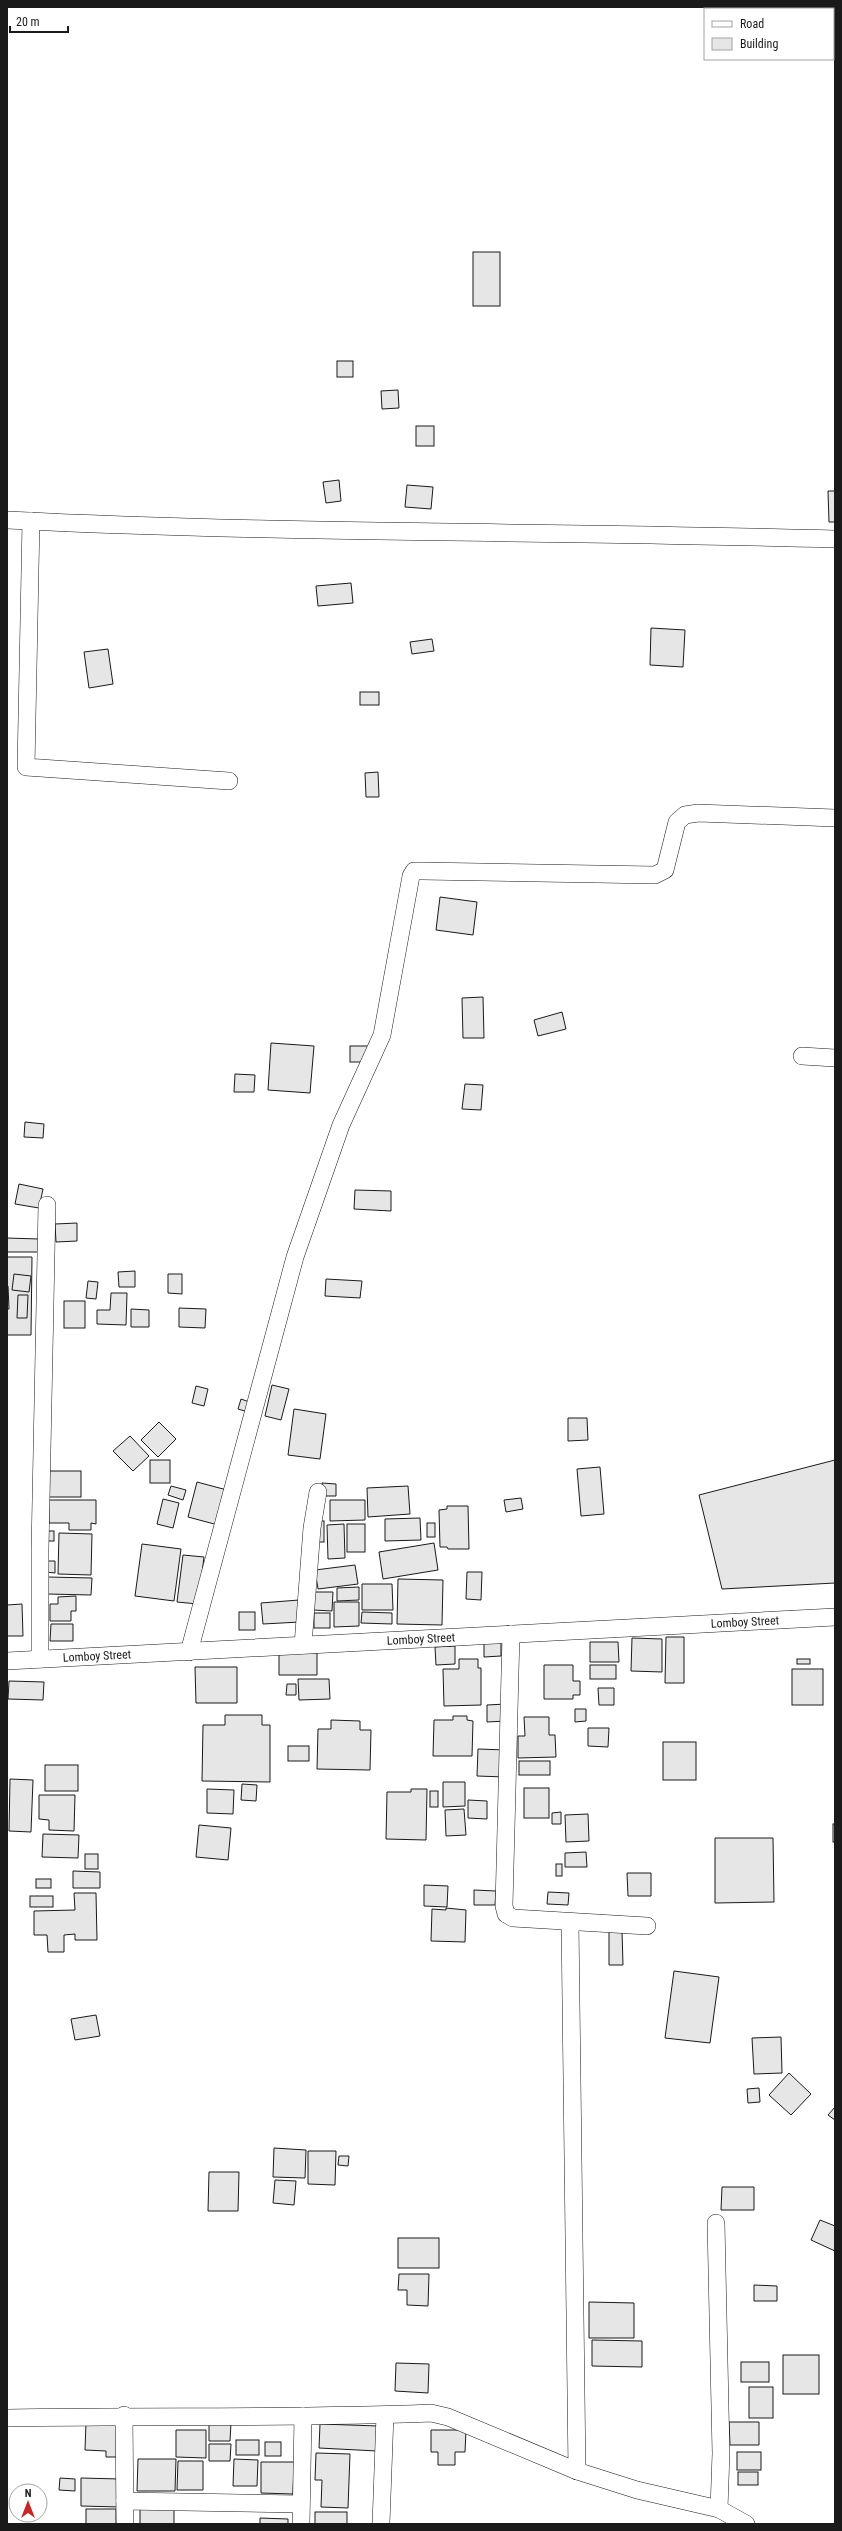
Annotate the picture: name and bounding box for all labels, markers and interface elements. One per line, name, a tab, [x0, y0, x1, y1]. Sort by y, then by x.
scale bar	[10, 8, 68, 34]
legend	[704, 8, 834, 60]
text: 20 m	[16, 15, 40, 29]
text: Road	[740, 17, 764, 31]
text: Building	[740, 37, 778, 51]
street label: Lomboy Street	[710, 1613, 780, 1631]
street label: Lomboy Street	[386, 1630, 456, 1648]
street label: Lomboy Street	[62, 1647, 132, 1665]
north arrow	[8, 2483, 48, 2523]
text: N	[25, 2487, 32, 2500]

